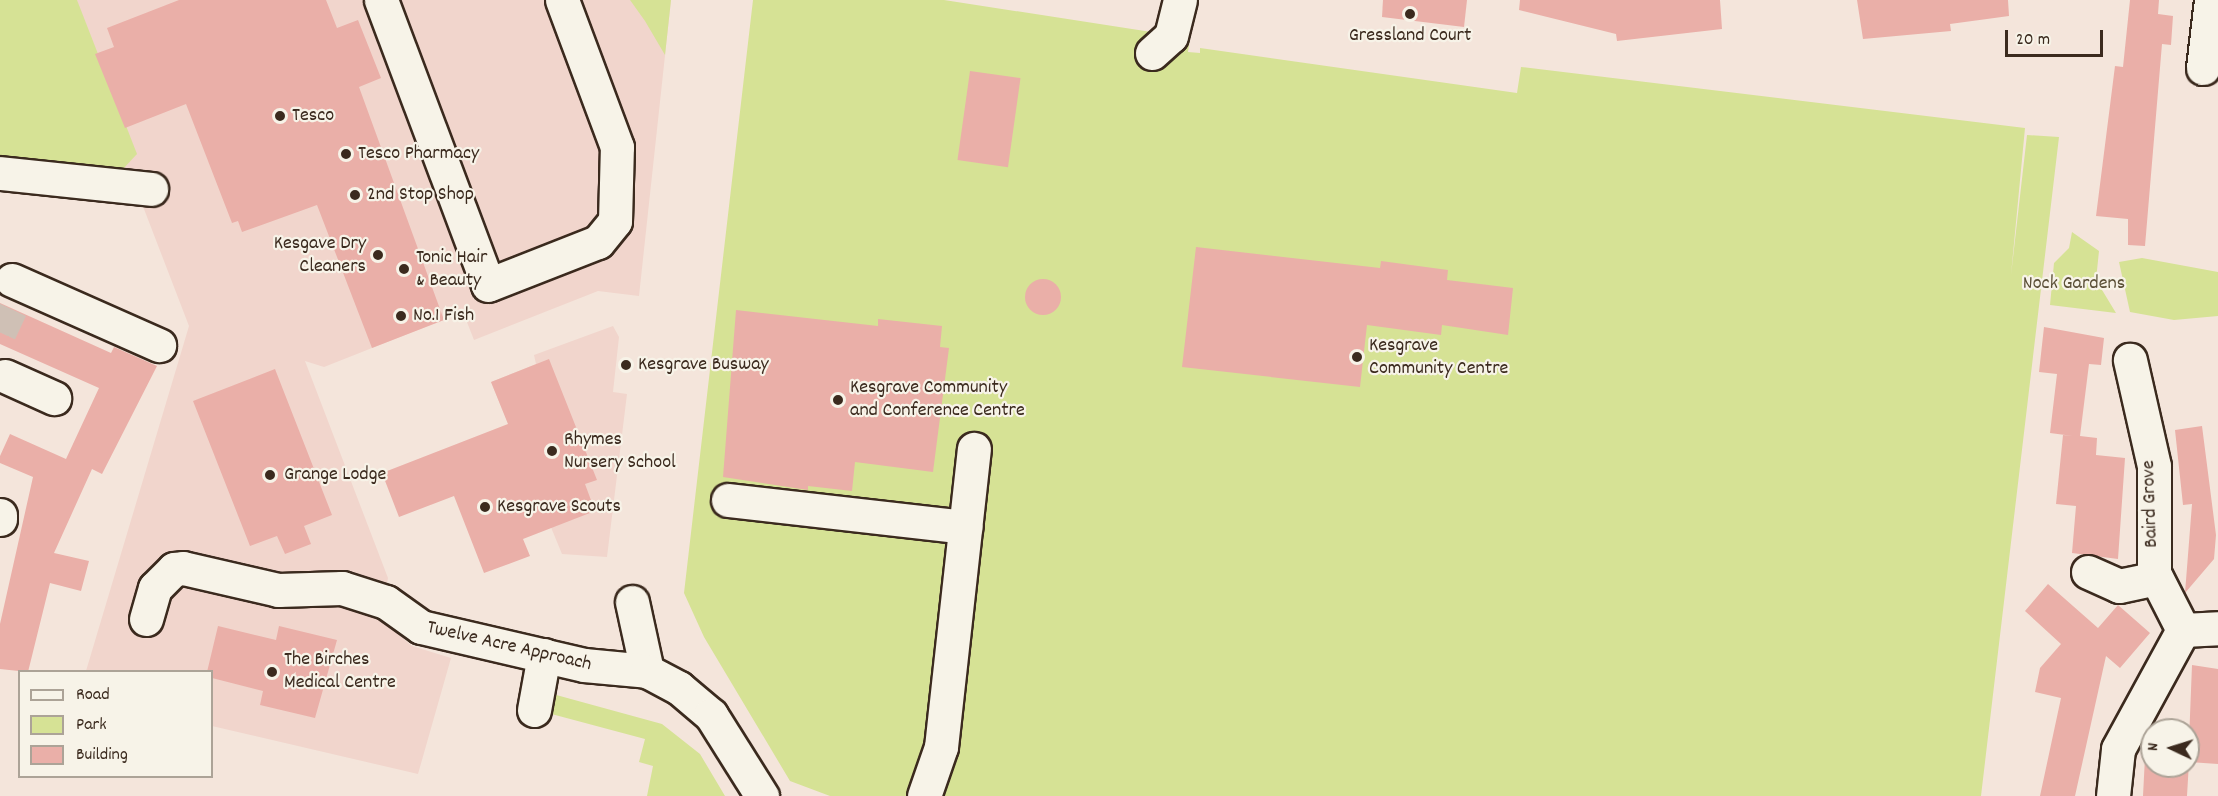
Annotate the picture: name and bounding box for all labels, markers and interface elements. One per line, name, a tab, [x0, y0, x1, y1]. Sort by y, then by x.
marker: Gressland Court	[1403, 7, 1417, 21]
scale bar	[2008, 18, 2106, 56]
place label: Gressland Court	[1349, 24, 1471, 48]
text: 20 m	[2016, 28, 2050, 53]
place label: Tesco	[292, 104, 334, 128]
marker: Tesco	[273, 109, 287, 123]
place label: Tesco Pharmacy	[358, 142, 479, 166]
marker: Tesco Pharmacy	[339, 147, 353, 161]
place label: 2nd Stop Shop	[367, 183, 474, 207]
marker: 2nd Stop Shop	[348, 188, 362, 202]
place label: Kesgave Dry Cleaners	[274, 232, 366, 279]
place label: Tonic Hair & Beauty	[416, 246, 487, 293]
marker: Kesgave Dry Cleaners	[371, 248, 385, 262]
marker: Tonic Hair & Beauty	[397, 262, 411, 276]
park label: Nock Gardens	[2023, 272, 2125, 296]
place label: No.1 Fish	[413, 304, 474, 328]
marker: No.1 Fish	[394, 309, 408, 323]
place label: Kesgrave Community Centre	[1369, 334, 1508, 381]
marker: Kesgrave Community Centre	[1350, 350, 1364, 364]
place label: Kesgrave Busway	[638, 353, 769, 377]
marker: Kesgrave Busway	[619, 358, 633, 372]
place label: Kesgrave Community and Conference Centre	[850, 376, 1025, 423]
marker: Kesgrave Community and Conference Centre	[831, 393, 845, 407]
place label: Rhymes Nursery School	[564, 428, 676, 475]
marker: Rhymes Nursery School	[545, 444, 559, 458]
street label: Baird Grove	[2137, 460, 2165, 548]
place label: Grange Lodge	[284, 463, 386, 487]
marker: Grange Lodge	[261, 466, 279, 484]
place label: Kesgrave Scouts	[497, 495, 621, 519]
marker: Kesgrave Scouts	[478, 500, 492, 514]
street label: Twelve Acre Approach	[424, 616, 594, 678]
place label: The Birches Medical Centre	[284, 648, 396, 695]
marker: The Birches Medical Centre	[265, 665, 279, 679]
legend	[18, 670, 213, 778]
text: Road	[76, 683, 110, 708]
text: Park	[76, 713, 107, 738]
north arrow	[2140, 718, 2200, 778]
text: N	[2142, 742, 2165, 752]
text: Building	[76, 743, 128, 768]

